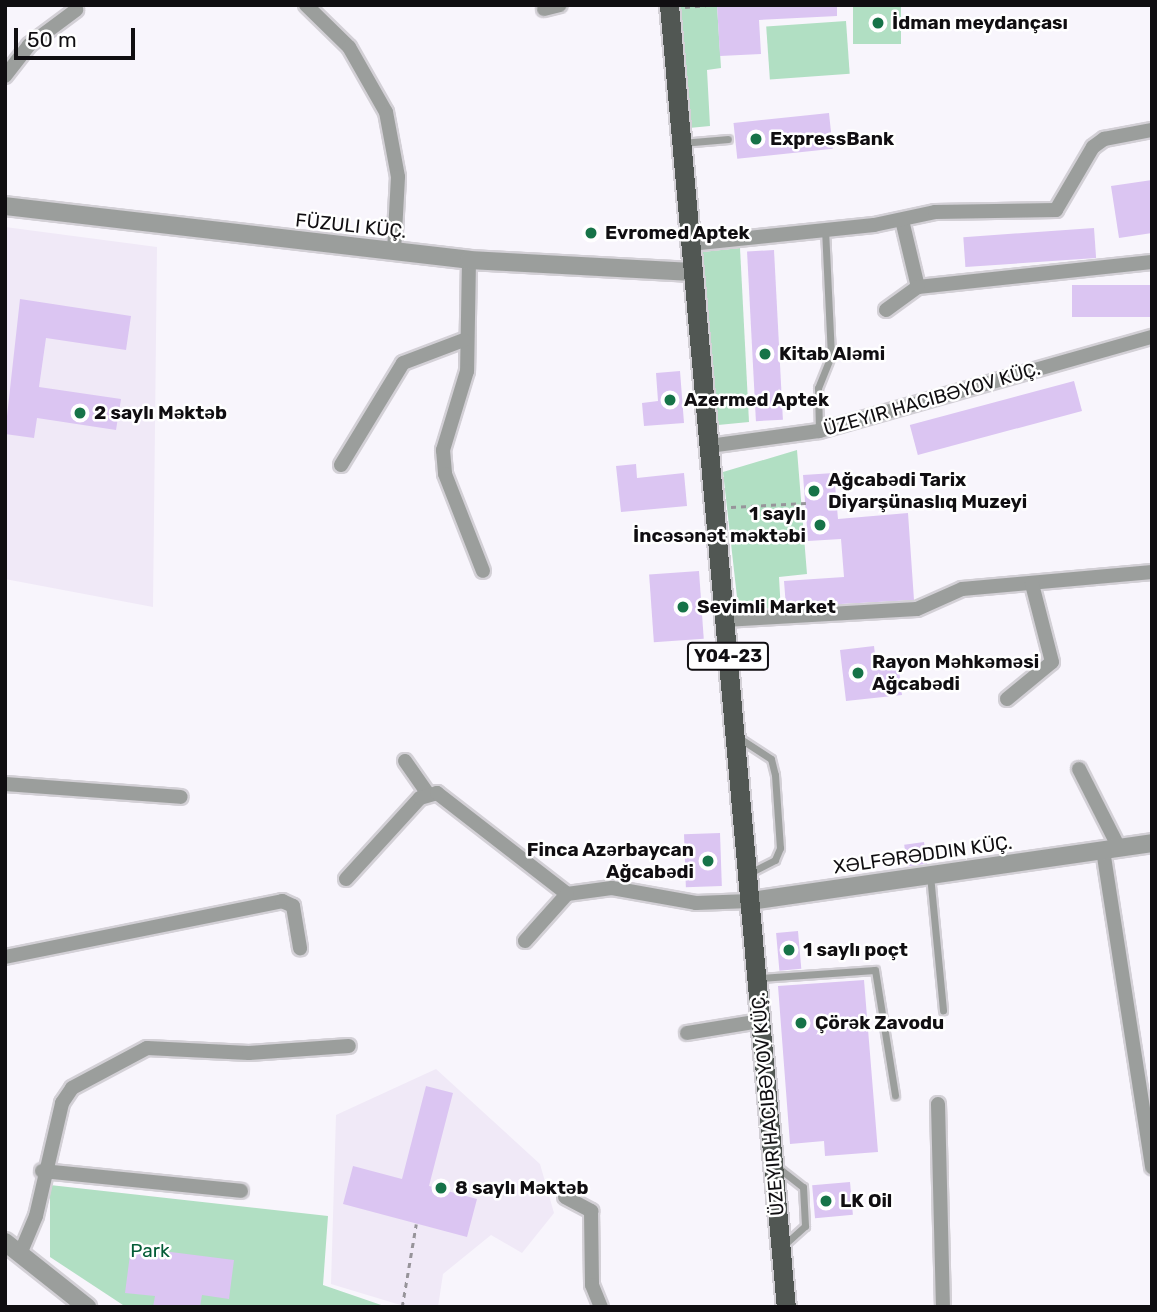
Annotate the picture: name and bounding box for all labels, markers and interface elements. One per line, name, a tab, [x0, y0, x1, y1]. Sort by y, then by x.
place label: İdman meydançası	[892, 12, 1068, 34]
scale bar	[18, 14, 138, 58]
marker: İdman meydançası	[870, 15, 886, 31]
text: 50 m	[27, 27, 77, 52]
place label: ExpressBank	[770, 128, 894, 150]
marker: ExpressBank	[748, 131, 764, 147]
street label: FÜZULI KÜÇ.	[294, 209, 408, 243]
place label: Evromed Aptek	[605, 222, 750, 244]
marker: Evromed Aptek	[583, 225, 599, 241]
place label: Kitab Aləmi	[779, 343, 886, 365]
marker: Kitab Aləmi	[757, 346, 773, 362]
street label: ÜZEYIR HACIBƏYOV KÜÇ.	[821, 357, 1043, 441]
place label: Azermed Aptek	[684, 389, 829, 411]
marker: Azermed Aptek	[662, 392, 678, 408]
place label: 2 saylı Məktəb	[94, 402, 227, 424]
marker: 2 saylı Məktəb	[72, 405, 88, 421]
place label: Ağcabədi Tarix Diyarşünaslıq Muzeyi	[828, 469, 1027, 513]
marker: Ağcabədi Tarix Diyarşünaslıq Muzeyi	[806, 483, 822, 499]
place label: 1 saylı İncəsənət məktəbi	[633, 503, 806, 547]
marker: 1 saylı İncəsənət məktəbi	[812, 517, 828, 533]
place label: Sevimli Market	[697, 596, 836, 618]
marker: Sevimli Market	[675, 599, 691, 615]
road number: Y04-23	[686, 642, 770, 670]
place label: Rayon Məhkəməsi Ağcabədi	[872, 651, 1039, 695]
marker: Rayon Məhkəməsi Ağcabədi	[850, 665, 866, 681]
street label: XƏLFƏRƏDDIN KÜÇ.	[832, 831, 1014, 879]
place label: Finca Azərbaycan Ağcabədi	[526, 839, 694, 883]
marker: Finca Azərbaycan Ağcabədi	[700, 853, 716, 869]
place label: 1 saylı poçt	[803, 939, 908, 961]
marker: 1 saylı poçt	[781, 942, 797, 958]
street label: ÜZEYIR HACIBƏYOV KÜÇ.	[747, 991, 789, 1217]
place label: Çörək Zavodu	[815, 1012, 944, 1034]
marker: Çörək Zavodu	[793, 1015, 809, 1031]
place label: 8 saylı Məktəb	[455, 1177, 588, 1199]
marker: 8 saylı Məktəb	[433, 1180, 449, 1196]
place label: LK Oil	[840, 1190, 892, 1212]
marker: LK Oil	[818, 1193, 834, 1209]
park label: Park	[130, 1240, 170, 1262]

